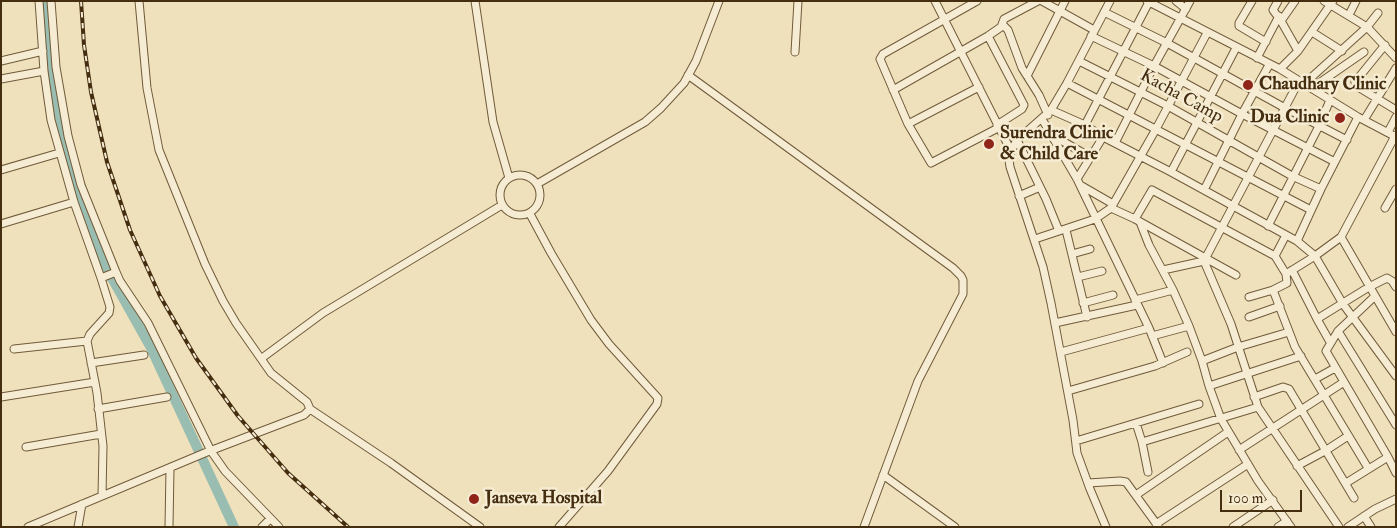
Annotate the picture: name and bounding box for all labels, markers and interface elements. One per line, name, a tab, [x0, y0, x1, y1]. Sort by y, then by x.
street label: Kacha Camp	[1136, 65, 1226, 129]
place label: Chaudhary Clinic	[1259, 74, 1386, 96]
marker: Chaudhary Clinic	[1241, 78, 1255, 92]
place label: Dua Clinic	[1250, 107, 1329, 129]
marker: Dua Clinic	[1333, 111, 1347, 125]
place label: Surendra Clinic & Child Care	[1000, 123, 1113, 166]
marker: Surendra Clinic & Child Care	[982, 137, 996, 151]
scale bar	[1222, 480, 1304, 512]
place label: Janseva Hospital	[485, 488, 602, 510]
text: 100 m	[1228, 489, 1263, 508]
marker: Janseva Hospital	[467, 492, 481, 506]

